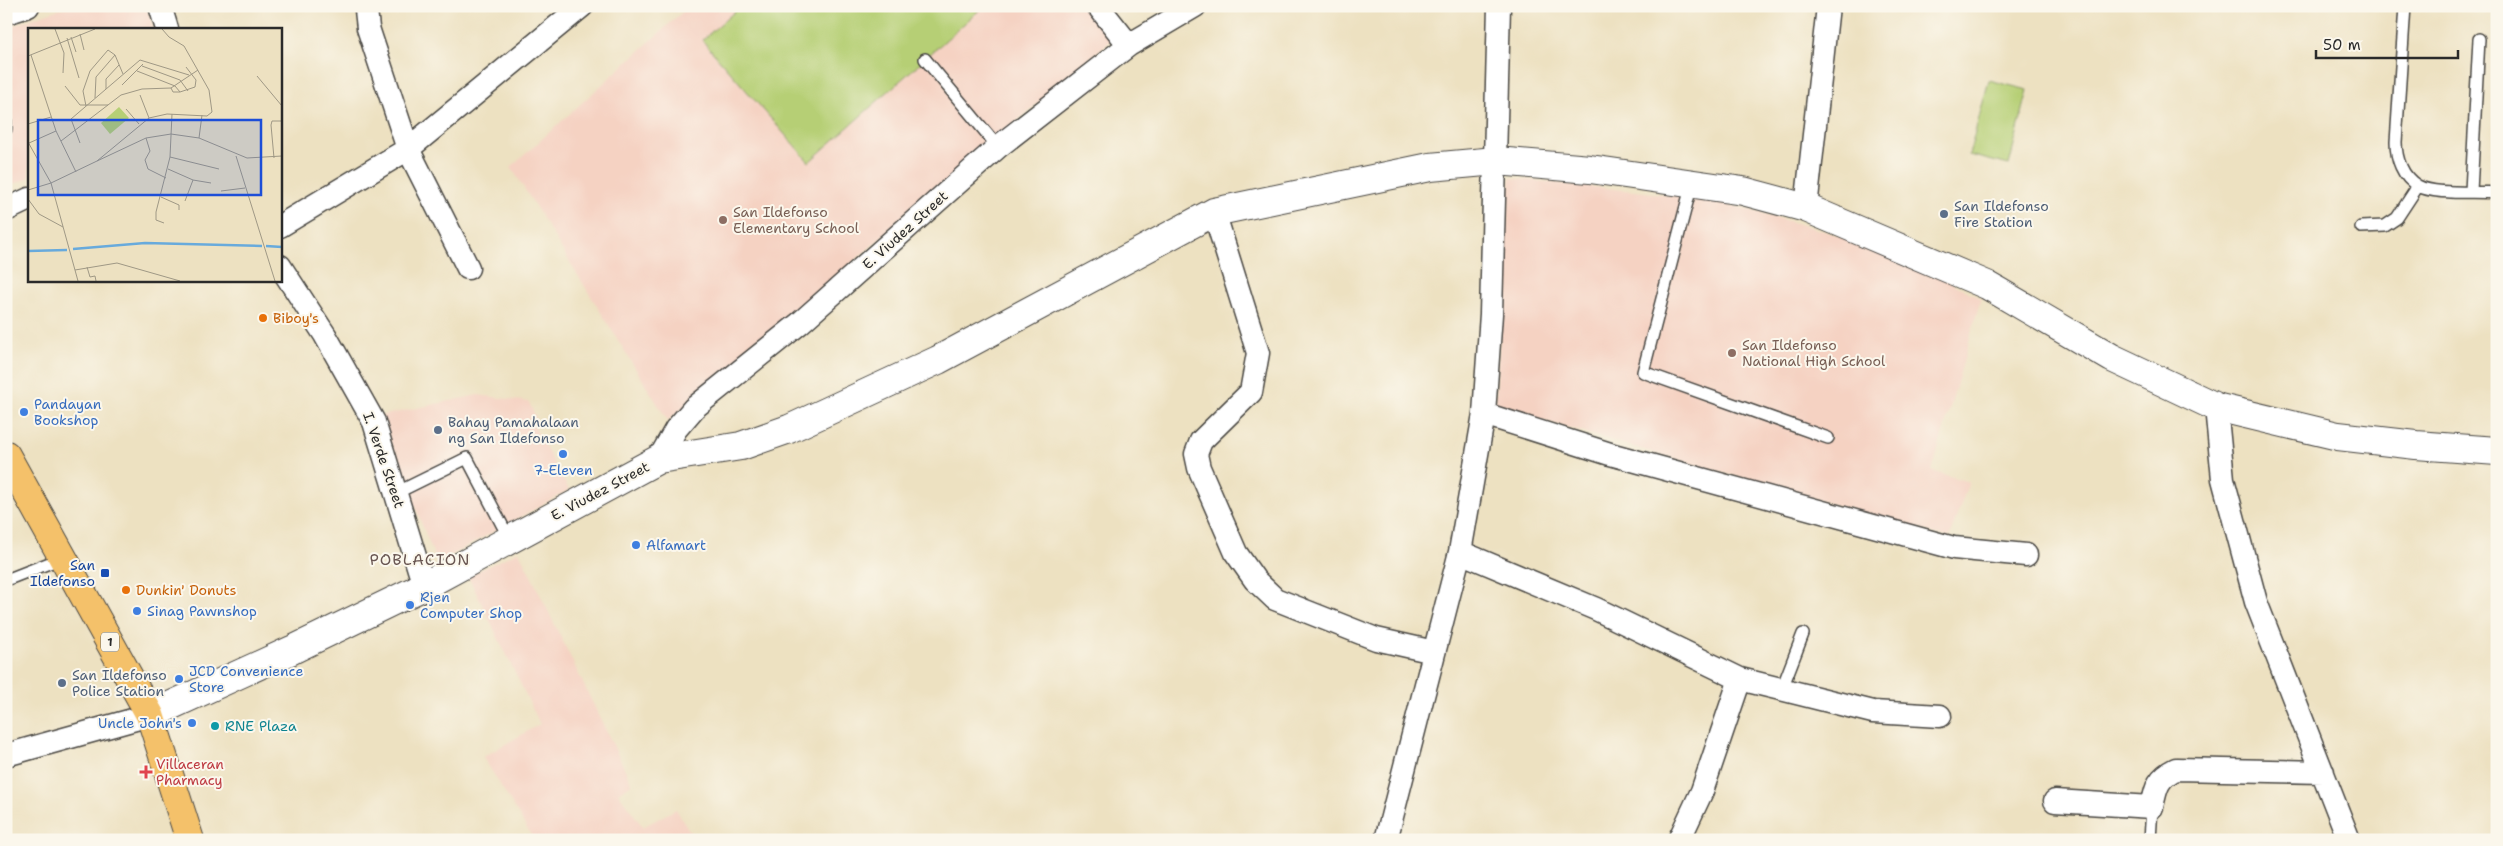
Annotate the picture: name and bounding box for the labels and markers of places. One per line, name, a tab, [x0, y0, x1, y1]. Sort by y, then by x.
place label: San Ildefonso Fire Station	[1954, 197, 2049, 231]
place label: San Ildefonso Elementary School	[733, 203, 860, 237]
marker: San Ildefonso Fire Station	[1938, 208, 1950, 220]
marker: San Ildefonso Elementary School	[717, 214, 729, 226]
place label: Biboy's	[273, 309, 319, 327]
marker: Biboy's	[257, 312, 269, 324]
place label: San Ildefonso National High School	[1742, 336, 1886, 370]
marker: San Ildefonso National High School	[1726, 347, 1738, 359]
place label: Pandayan Bookshop	[34, 395, 102, 429]
marker: Pandayan Bookshop	[18, 406, 30, 418]
place label: Bahay Pamahalaan ng San Ildefonso	[448, 413, 579, 447]
marker: Bahay Pamahalaan ng San Ildefonso	[432, 424, 444, 436]
marker: 7-Eleven	[557, 448, 569, 460]
place label: 7-Eleven	[533, 461, 593, 479]
place label: Alfamart	[646, 536, 706, 554]
marker: Alfamart	[630, 539, 642, 551]
place label: San Ildefonso	[30, 556, 95, 590]
marker: San Ildefonso	[99, 567, 111, 579]
place label: Dunkin' Donuts	[136, 581, 237, 599]
marker: Dunkin' Donuts	[120, 584, 132, 596]
place label: Rjen Computer Shop	[420, 588, 522, 622]
marker: Rjen Computer Shop	[404, 599, 416, 611]
place label: Sinag Pawnshop	[147, 602, 257, 620]
marker: Sinag Pawnshop	[131, 605, 143, 617]
place label: JCD Convenience Store	[189, 662, 303, 696]
place label: San Ildefonso Police Station	[72, 666, 167, 700]
marker: JCD Convenience Store	[173, 673, 185, 685]
marker: San Ildefonso Police Station	[56, 677, 68, 689]
place label: Uncle John's	[98, 714, 182, 732]
marker: Uncle John's	[186, 717, 198, 729]
place label: RNE Plaza	[225, 717, 297, 735]
marker: RNE Plaza	[209, 720, 221, 732]
place label: Villaceran Pharmacy	[156, 755, 224, 789]
marker: Villaceran Pharmacy	[140, 766, 152, 778]

